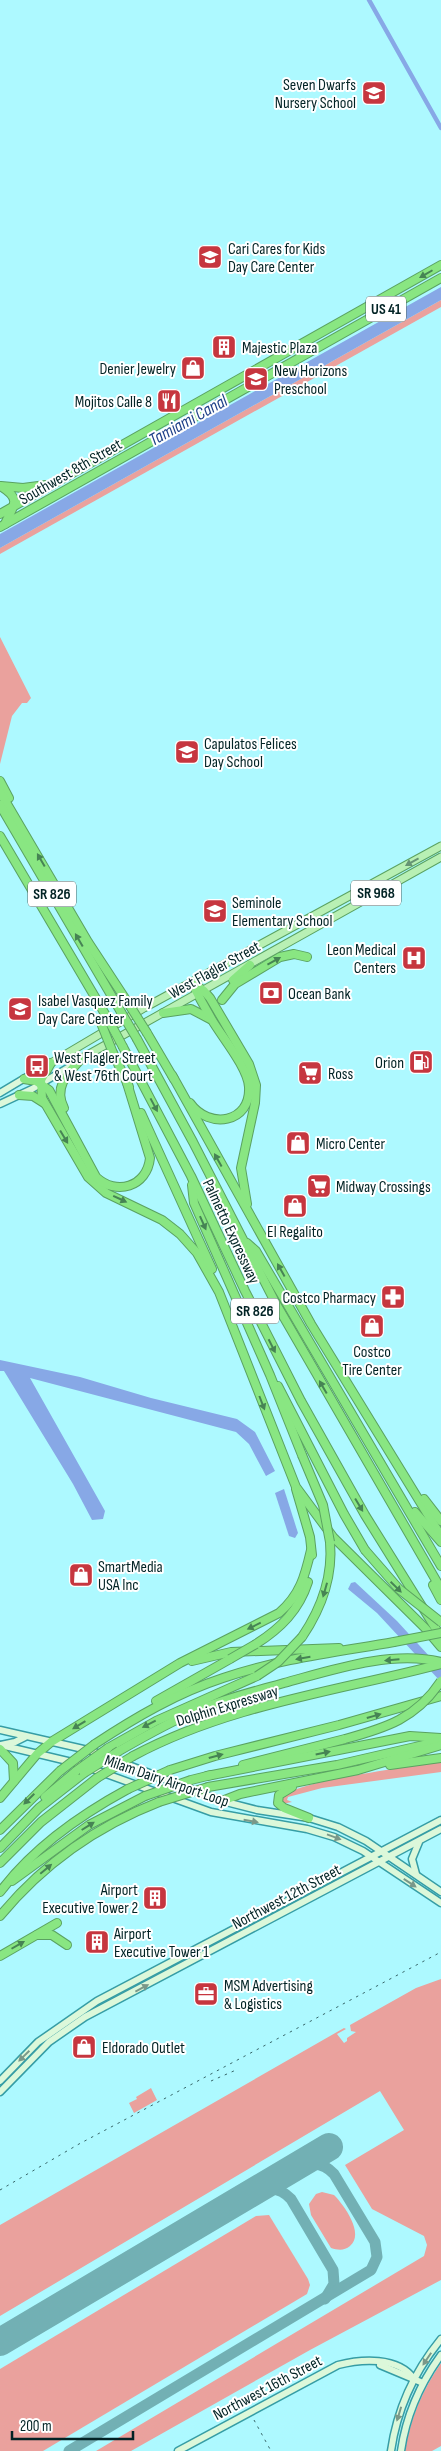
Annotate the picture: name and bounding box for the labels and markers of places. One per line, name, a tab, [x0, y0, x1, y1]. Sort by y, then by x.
place label: Seven Dwarfs Nursery School	[275, 76, 356, 113]
school or university icon: Seven Dwarfs Nursery School	[361, 80, 387, 106]
place label: Cari Cares for Kids Day Care Center	[228, 240, 325, 277]
school or university icon: Cari Cares for Kids Day Care Center	[197, 244, 223, 270]
building icon: Majestic Plaza	[211, 334, 237, 360]
place label: Majestic Plaza	[242, 339, 317, 358]
shop icon: Denier Jewelry	[180, 355, 206, 381]
place label: Denier Jewelry	[99, 360, 176, 379]
place label: New Horizons Preschool	[274, 362, 347, 399]
school or university icon: New Horizons Preschool	[243, 366, 269, 392]
restaurant icon: Mojitos Calle 8	[156, 388, 182, 414]
place label: Mojitos Calle 8	[75, 393, 152, 412]
place label: Capulatos Felices Day School	[204, 735, 297, 772]
school or university icon: Capulatos Felices Day School	[174, 739, 200, 765]
place label: Seminole Elementary School	[232, 894, 332, 931]
school or university icon: Seminole Elementary School	[202, 898, 228, 924]
place label: Leon Medical Centers	[327, 941, 396, 978]
hospital icon: Leon Medical Centers	[401, 945, 427, 971]
bank icon: Ocean Bank	[258, 980, 284, 1006]
place label: Ocean Bank	[288, 985, 351, 1004]
place label: Isabel Vasquez Family Day Care Center	[38, 992, 153, 1029]
school or university icon: Isabel Vasquez Family Day Care Center	[7, 996, 33, 1022]
place label: West Flagler Street & West 76th Court	[54, 1049, 156, 1086]
fuel station icon: Orion	[408, 1049, 434, 1075]
bus stop icon: West Flagler Street & West 76th Court	[24, 1053, 50, 1079]
place label: Orion	[375, 1054, 404, 1073]
supermarket icon: Ross	[297, 1060, 323, 1086]
place label: Ross	[328, 1065, 353, 1084]
shop icon: Micro Center	[285, 1130, 311, 1156]
place label: Micro Center	[316, 1135, 385, 1154]
supermarket icon: Midway Crossings	[306, 1173, 332, 1199]
place label: Midway Crossings	[336, 1178, 431, 1197]
shop icon: El Regalito	[282, 1193, 308, 1219]
place label: El Regalito	[267, 1223, 323, 1242]
pharmacy icon: Costco Pharmacy	[380, 1284, 406, 1310]
place label: Costco Pharmacy	[282, 1289, 376, 1308]
shop icon: Costco Tire Center	[359, 1313, 385, 1339]
place label: Costco Tire Center	[342, 1343, 402, 1380]
place label: SmartMedia USA Inc	[98, 1558, 163, 1595]
shop icon: SmartMedia USA Inc	[68, 1562, 94, 1588]
place label: Airport Executive Tower 2	[42, 1881, 138, 1918]
building icon: Airport Executive Tower 2	[142, 1885, 168, 1911]
place label: Airport Executive Tower 1	[113, 1925, 209, 1962]
building icon: Airport Executive Tower 1	[84, 1929, 110, 1955]
place label: MSM Advertising & Logistics	[224, 1977, 313, 2014]
office icon: MSM Advertising & Logistics	[193, 1981, 219, 2007]
shop icon: Eldorado Outlet	[71, 2034, 97, 2060]
place label: Eldorado Outlet	[102, 2039, 185, 2058]

